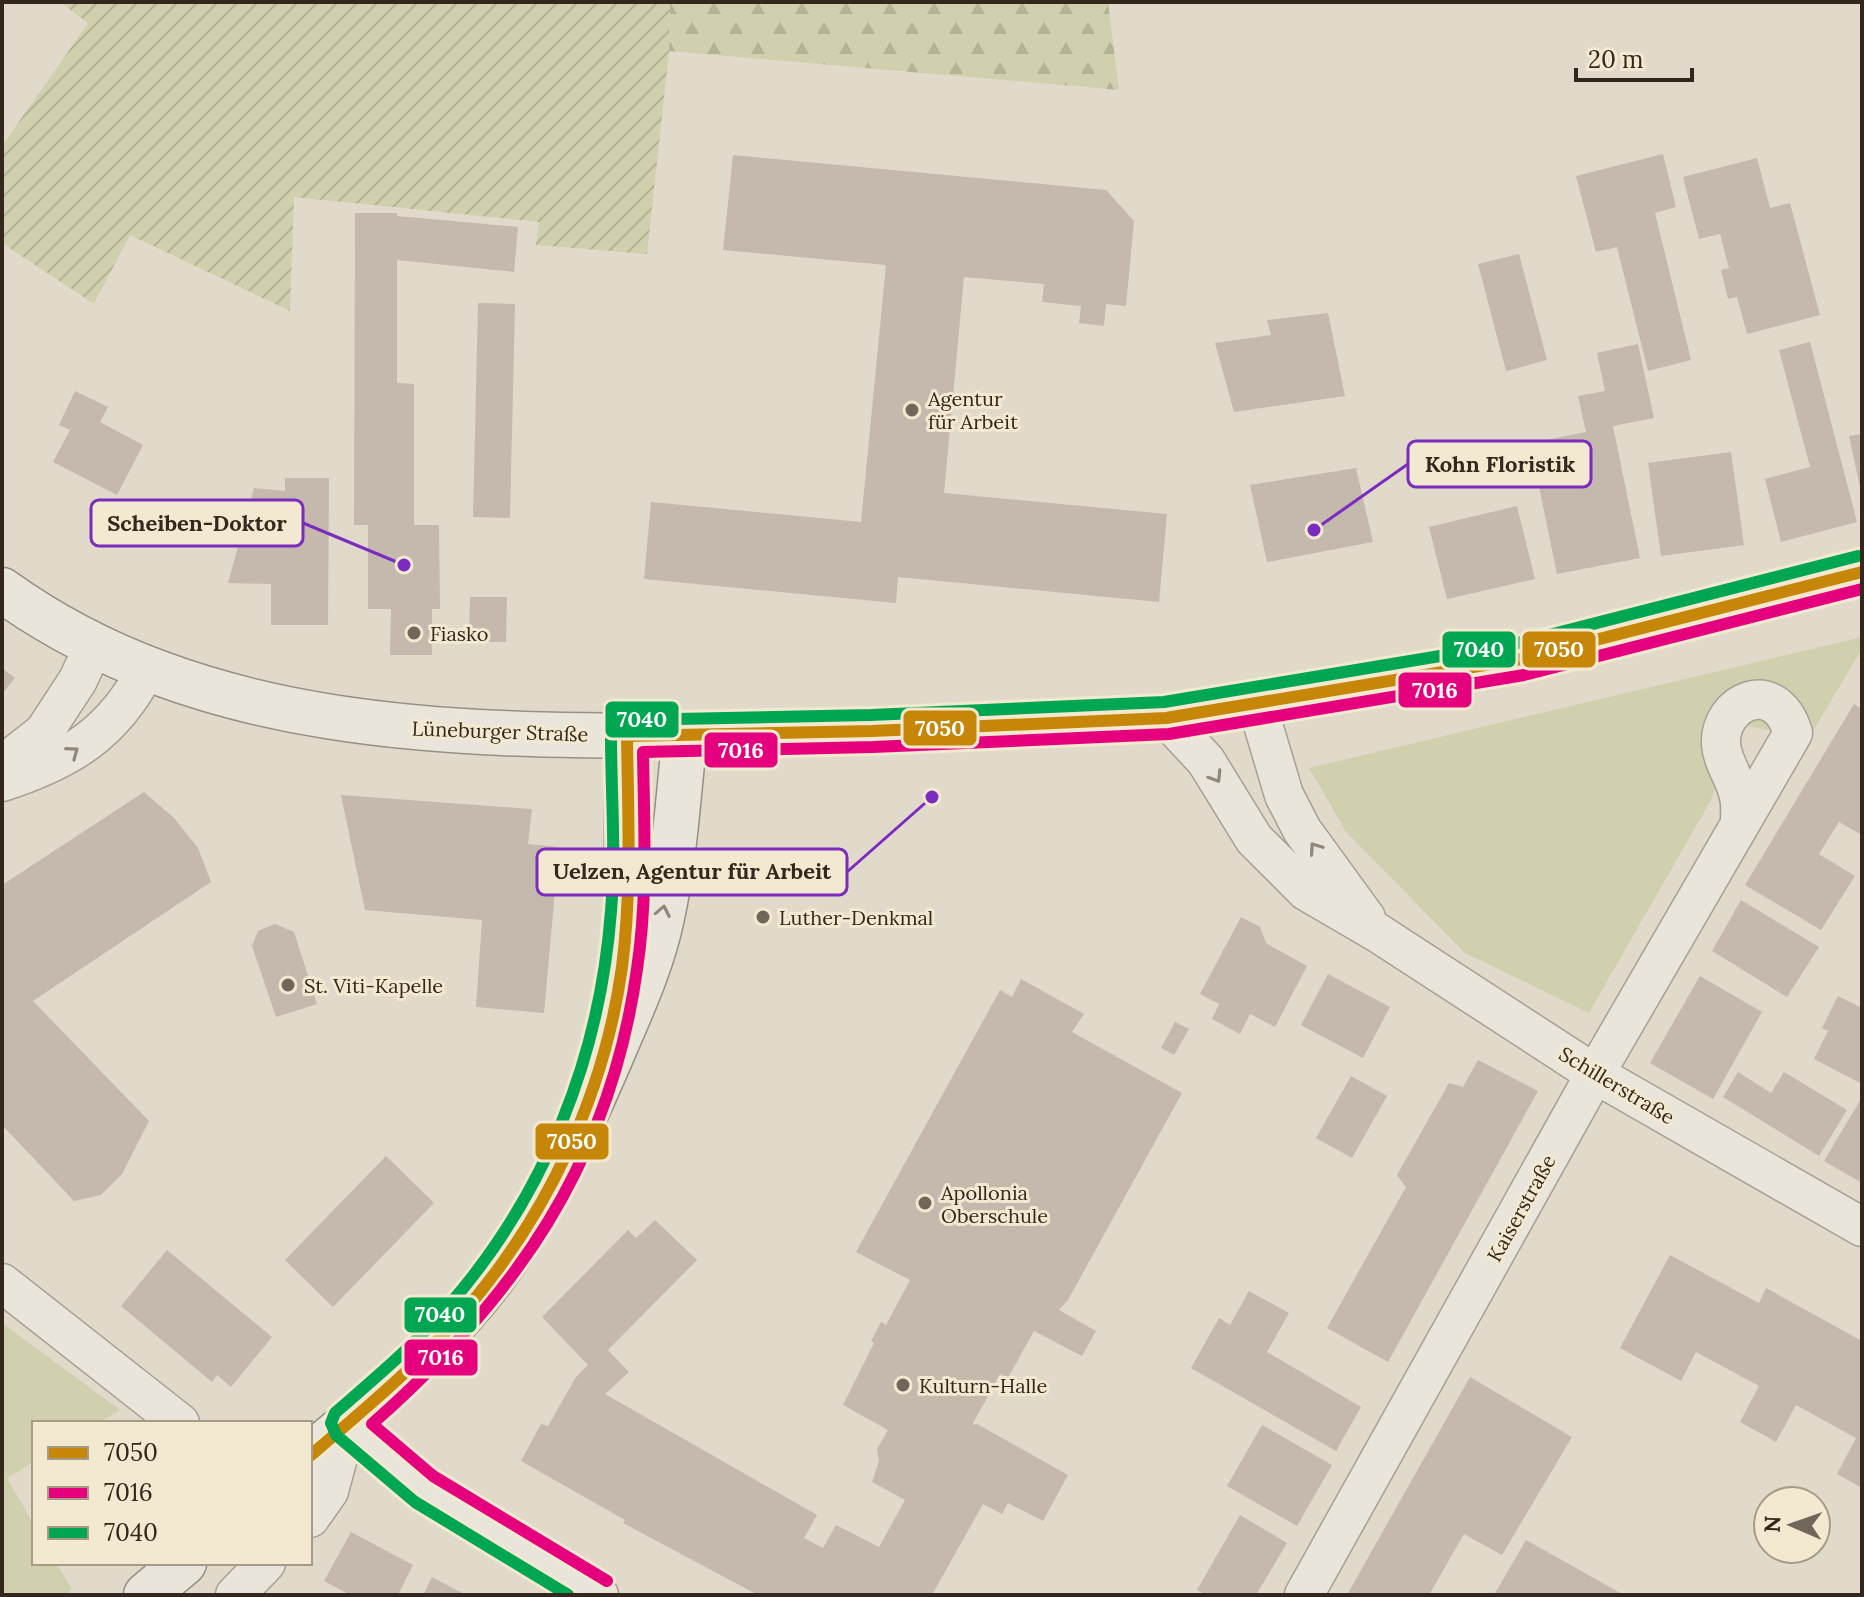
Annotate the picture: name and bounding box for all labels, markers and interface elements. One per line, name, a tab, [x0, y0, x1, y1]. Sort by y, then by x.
scale bar	[1576, 32, 1692, 82]
text: 20 m	[1588, 44, 1644, 75]
place label: Agentur für Arbeit	[927, 386, 1018, 434]
marker: Agentur für Arbeit	[903, 401, 921, 419]
callout: Kohn Floristik	[1408, 441, 1591, 487]
text: Kohn Floristik	[1425, 450, 1575, 478]
callout: Scheiben-Doktor	[91, 500, 303, 546]
text: Scheiben-Doktor	[107, 509, 287, 537]
place label: Fiasko	[430, 621, 488, 646]
marker: Fiasko	[405, 624, 423, 642]
line badge: 7040	[1441, 630, 1517, 669]
line badge: 7050	[1521, 630, 1597, 669]
text: 7040	[1454, 635, 1504, 663]
text: 7050	[1534, 635, 1584, 663]
line badge: 7016	[1397, 671, 1473, 709]
text: 7016	[1412, 676, 1458, 704]
line badge: 7040	[604, 700, 680, 739]
text: 7040	[617, 705, 667, 733]
line badge: 7050	[902, 709, 978, 747]
text: 7050	[915, 714, 965, 742]
street label: Lüneburger Straße	[411, 715, 589, 747]
line badge: 7016	[703, 731, 779, 769]
text: 7016	[718, 736, 764, 764]
one-way arrow	[64, 747, 79, 762]
one-way arrow	[1207, 768, 1222, 783]
one-way arrow	[1310, 842, 1325, 856]
callout: Uelzen, Agentur für Arbeit	[537, 849, 847, 895]
text: Uelzen, Agentur für Arbeit	[553, 857, 832, 885]
one-way arrow	[653, 905, 670, 918]
place label: Luther-Denkmal	[779, 905, 933, 930]
marker: Luther-Denkmal	[754, 908, 772, 926]
place label: St. Viti-Kapelle	[304, 973, 443, 998]
marker: St. Viti-Kapelle	[279, 976, 297, 994]
street label: Schillerstraße	[1555, 1041, 1679, 1129]
line badge: 7050	[534, 1122, 610, 1161]
text: 7050	[547, 1127, 597, 1155]
street label: Kaiserstraße	[1481, 1150, 1561, 1266]
place label: Apollonia Oberschule	[940, 1180, 1048, 1228]
marker: Apollonia Oberschule	[916, 1194, 934, 1212]
line badge: 7040	[403, 1296, 478, 1334]
text: 7040	[415, 1300, 465, 1328]
line badge: 7016	[403, 1338, 479, 1377]
text: 7016	[418, 1343, 464, 1371]
place label: Kulturn-Halle	[919, 1373, 1047, 1398]
marker: Kulturn-Halle	[894, 1376, 912, 1394]
legend	[32, 1421, 312, 1565]
text: 7050	[104, 1437, 158, 1468]
text: 7016	[104, 1477, 153, 1508]
north arrow	[1752, 1485, 1832, 1565]
text: N	[1758, 1515, 1786, 1533]
text: 7040	[104, 1517, 158, 1548]

